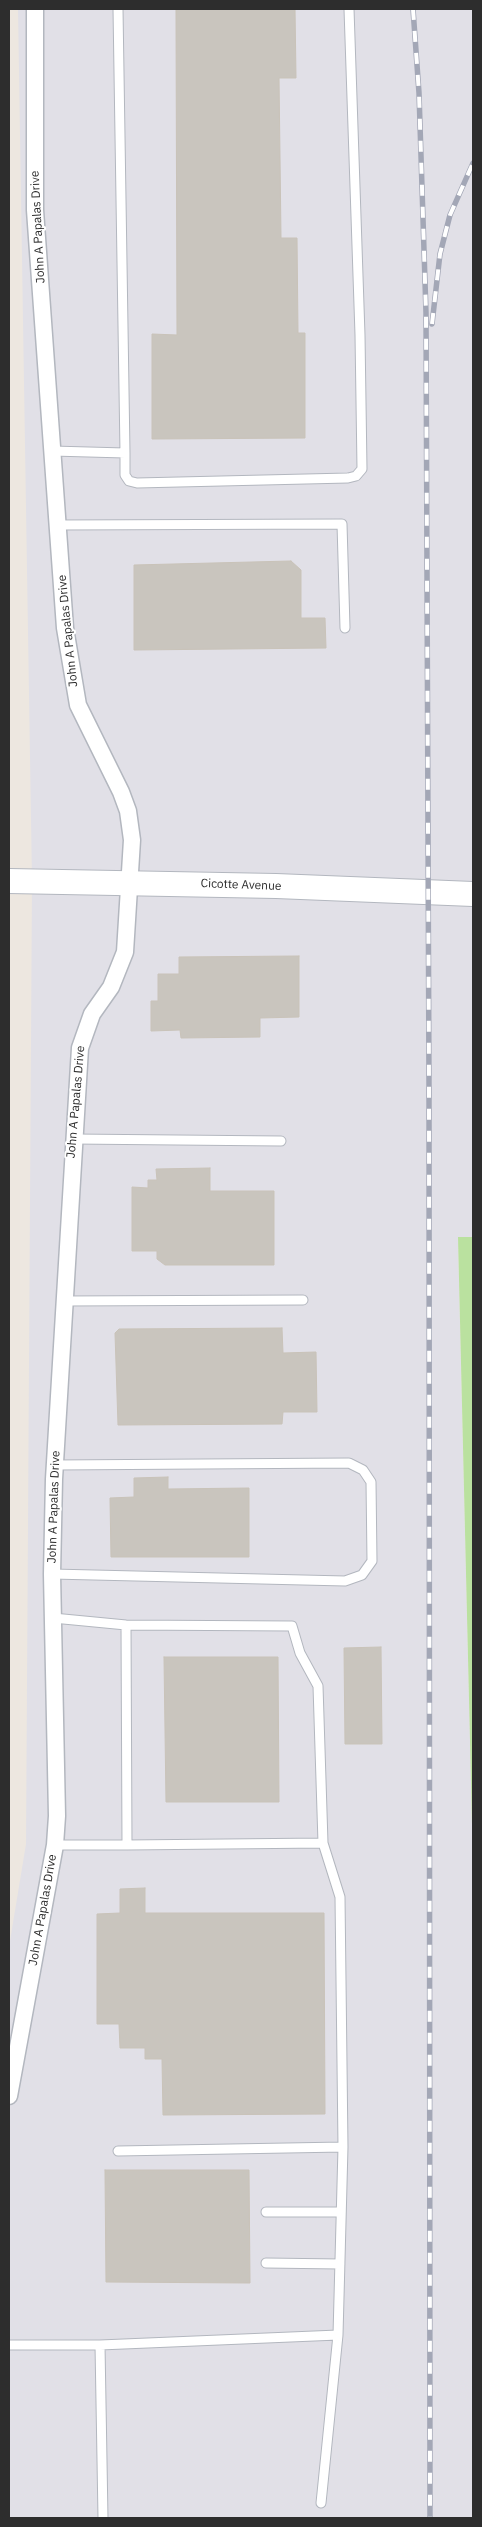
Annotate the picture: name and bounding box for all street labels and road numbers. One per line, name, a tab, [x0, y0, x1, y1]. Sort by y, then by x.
street label: John A Papalas Drive	[28, 170, 48, 284]
street label: John A Papalas Drive	[55, 574, 81, 688]
street label: Cicotte Avenue	[200, 876, 282, 894]
street label: John A Papalas Drive	[64, 1045, 88, 1159]
street label: John A Papalas Drive	[45, 1450, 63, 1564]
street label: John A Papalas Drive	[26, 1853, 60, 1967]

